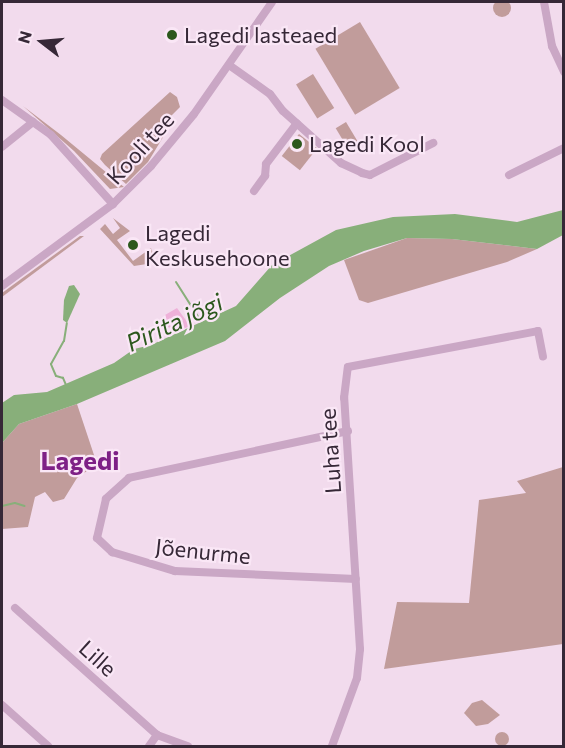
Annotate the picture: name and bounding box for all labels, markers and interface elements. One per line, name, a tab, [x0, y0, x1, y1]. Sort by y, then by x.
north arrow	[12, 12, 72, 72]
place label: Lagedi lasteaed	[184, 22, 337, 48]
marker: Lagedi lasteaed	[165, 28, 179, 42]
text: N	[13, 29, 35, 45]
street label: Kooli tee	[101, 107, 179, 189]
place label: Lagedi Kool	[309, 131, 425, 157]
marker: Lagedi Kool	[290, 137, 304, 151]
place label: Lagedi Keskusehoone	[145, 219, 290, 270]
marker: Lagedi Keskusehoone	[126, 238, 140, 252]
water label: Pirita jõgi	[121, 287, 227, 357]
street label: Luha tee	[314, 408, 346, 494]
district label: Lagedi	[41, 444, 119, 476]
street label: Jõenurme	[154, 533, 252, 569]
street label: Lille	[74, 634, 122, 682]

